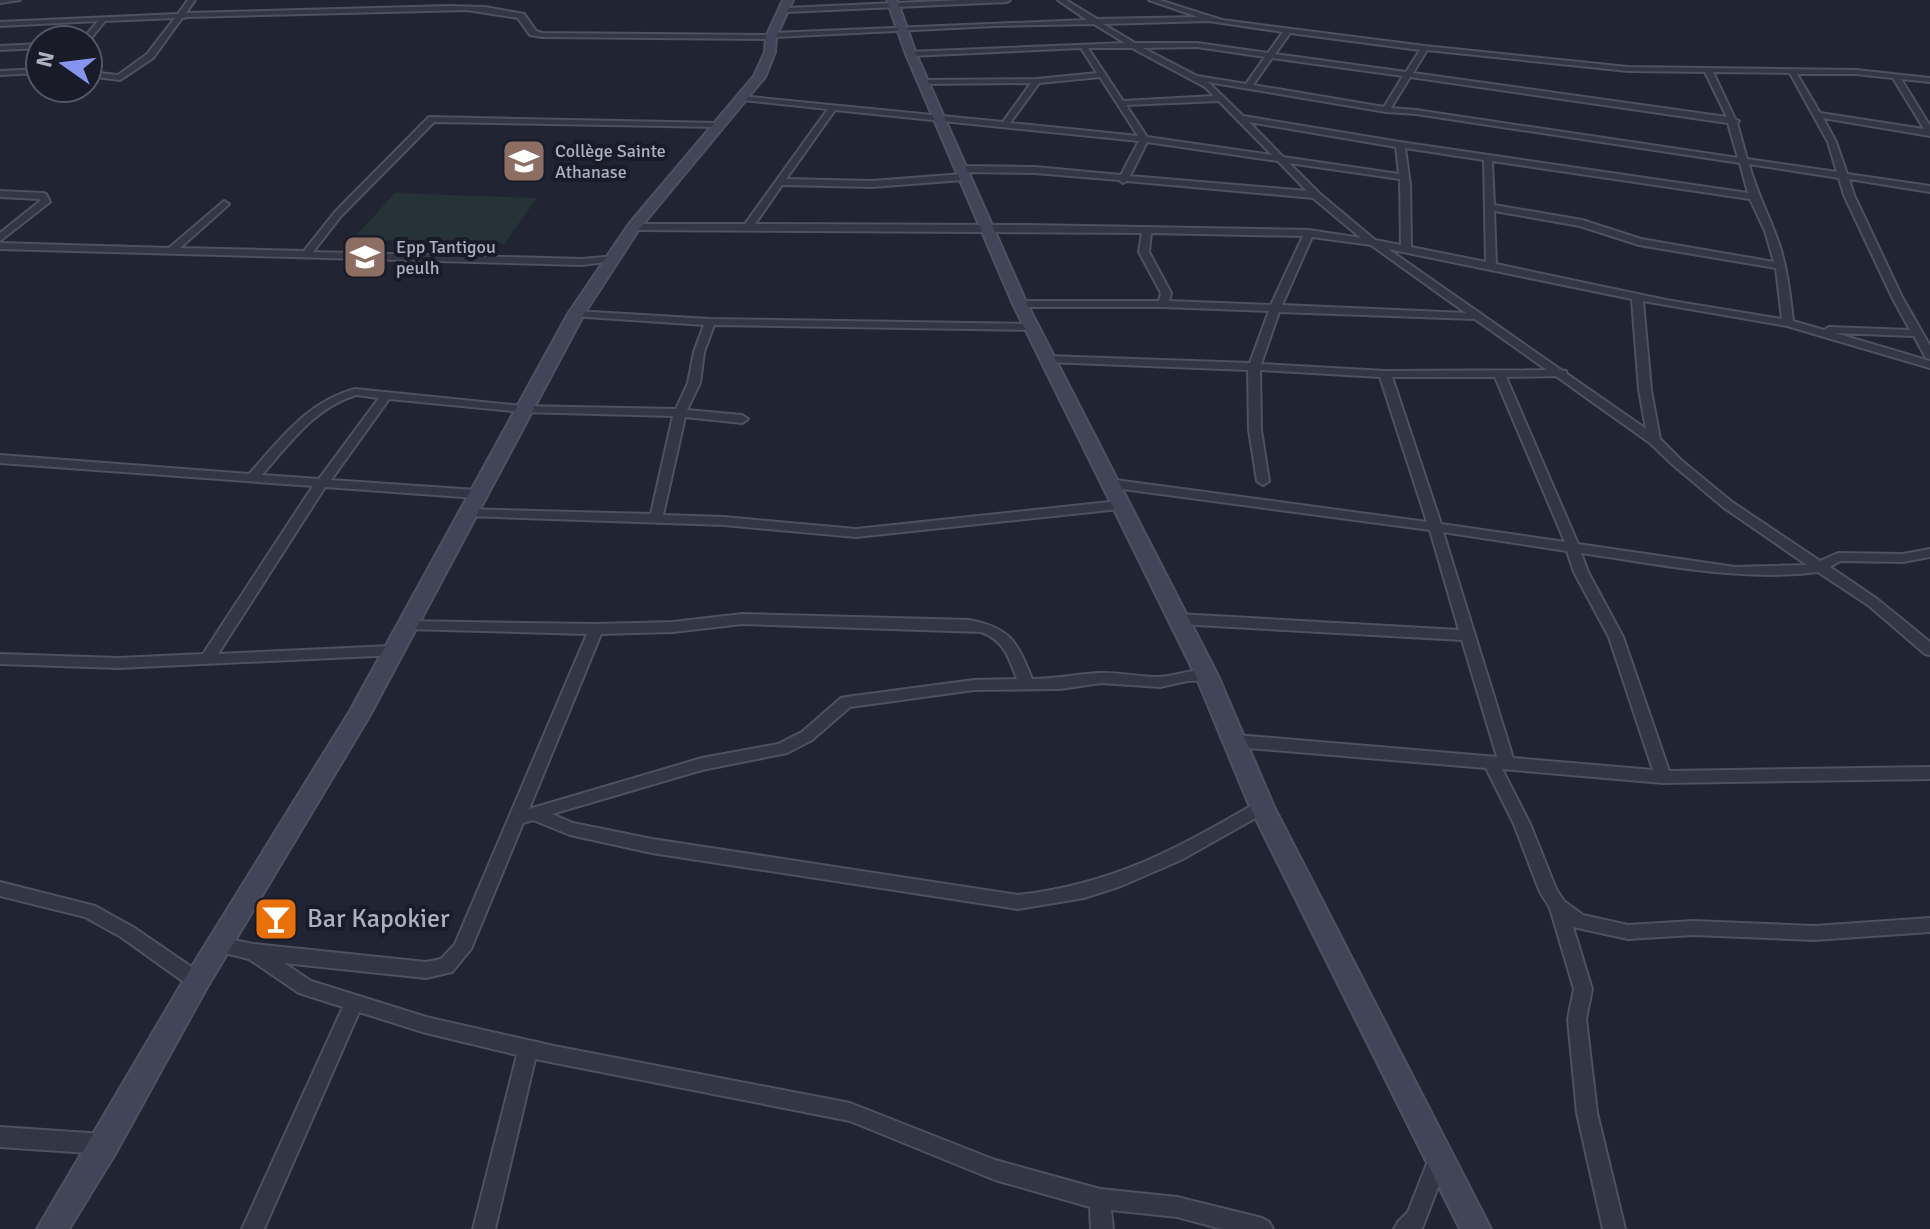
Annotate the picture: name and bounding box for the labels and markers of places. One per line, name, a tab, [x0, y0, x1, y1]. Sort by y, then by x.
school or university icon: Collège Sainte Athanase	[500, 137, 548, 185]
place label: Collège Sainte Athanase	[555, 140, 666, 183]
school or university icon: Epp Tantigou peulh	[341, 233, 389, 281]
place label: Epp Tantigou peulh	[396, 236, 496, 279]
bar icon: Bar Kapokier	[252, 895, 300, 943]
place label: Bar Kapokier	[307, 903, 450, 935]

